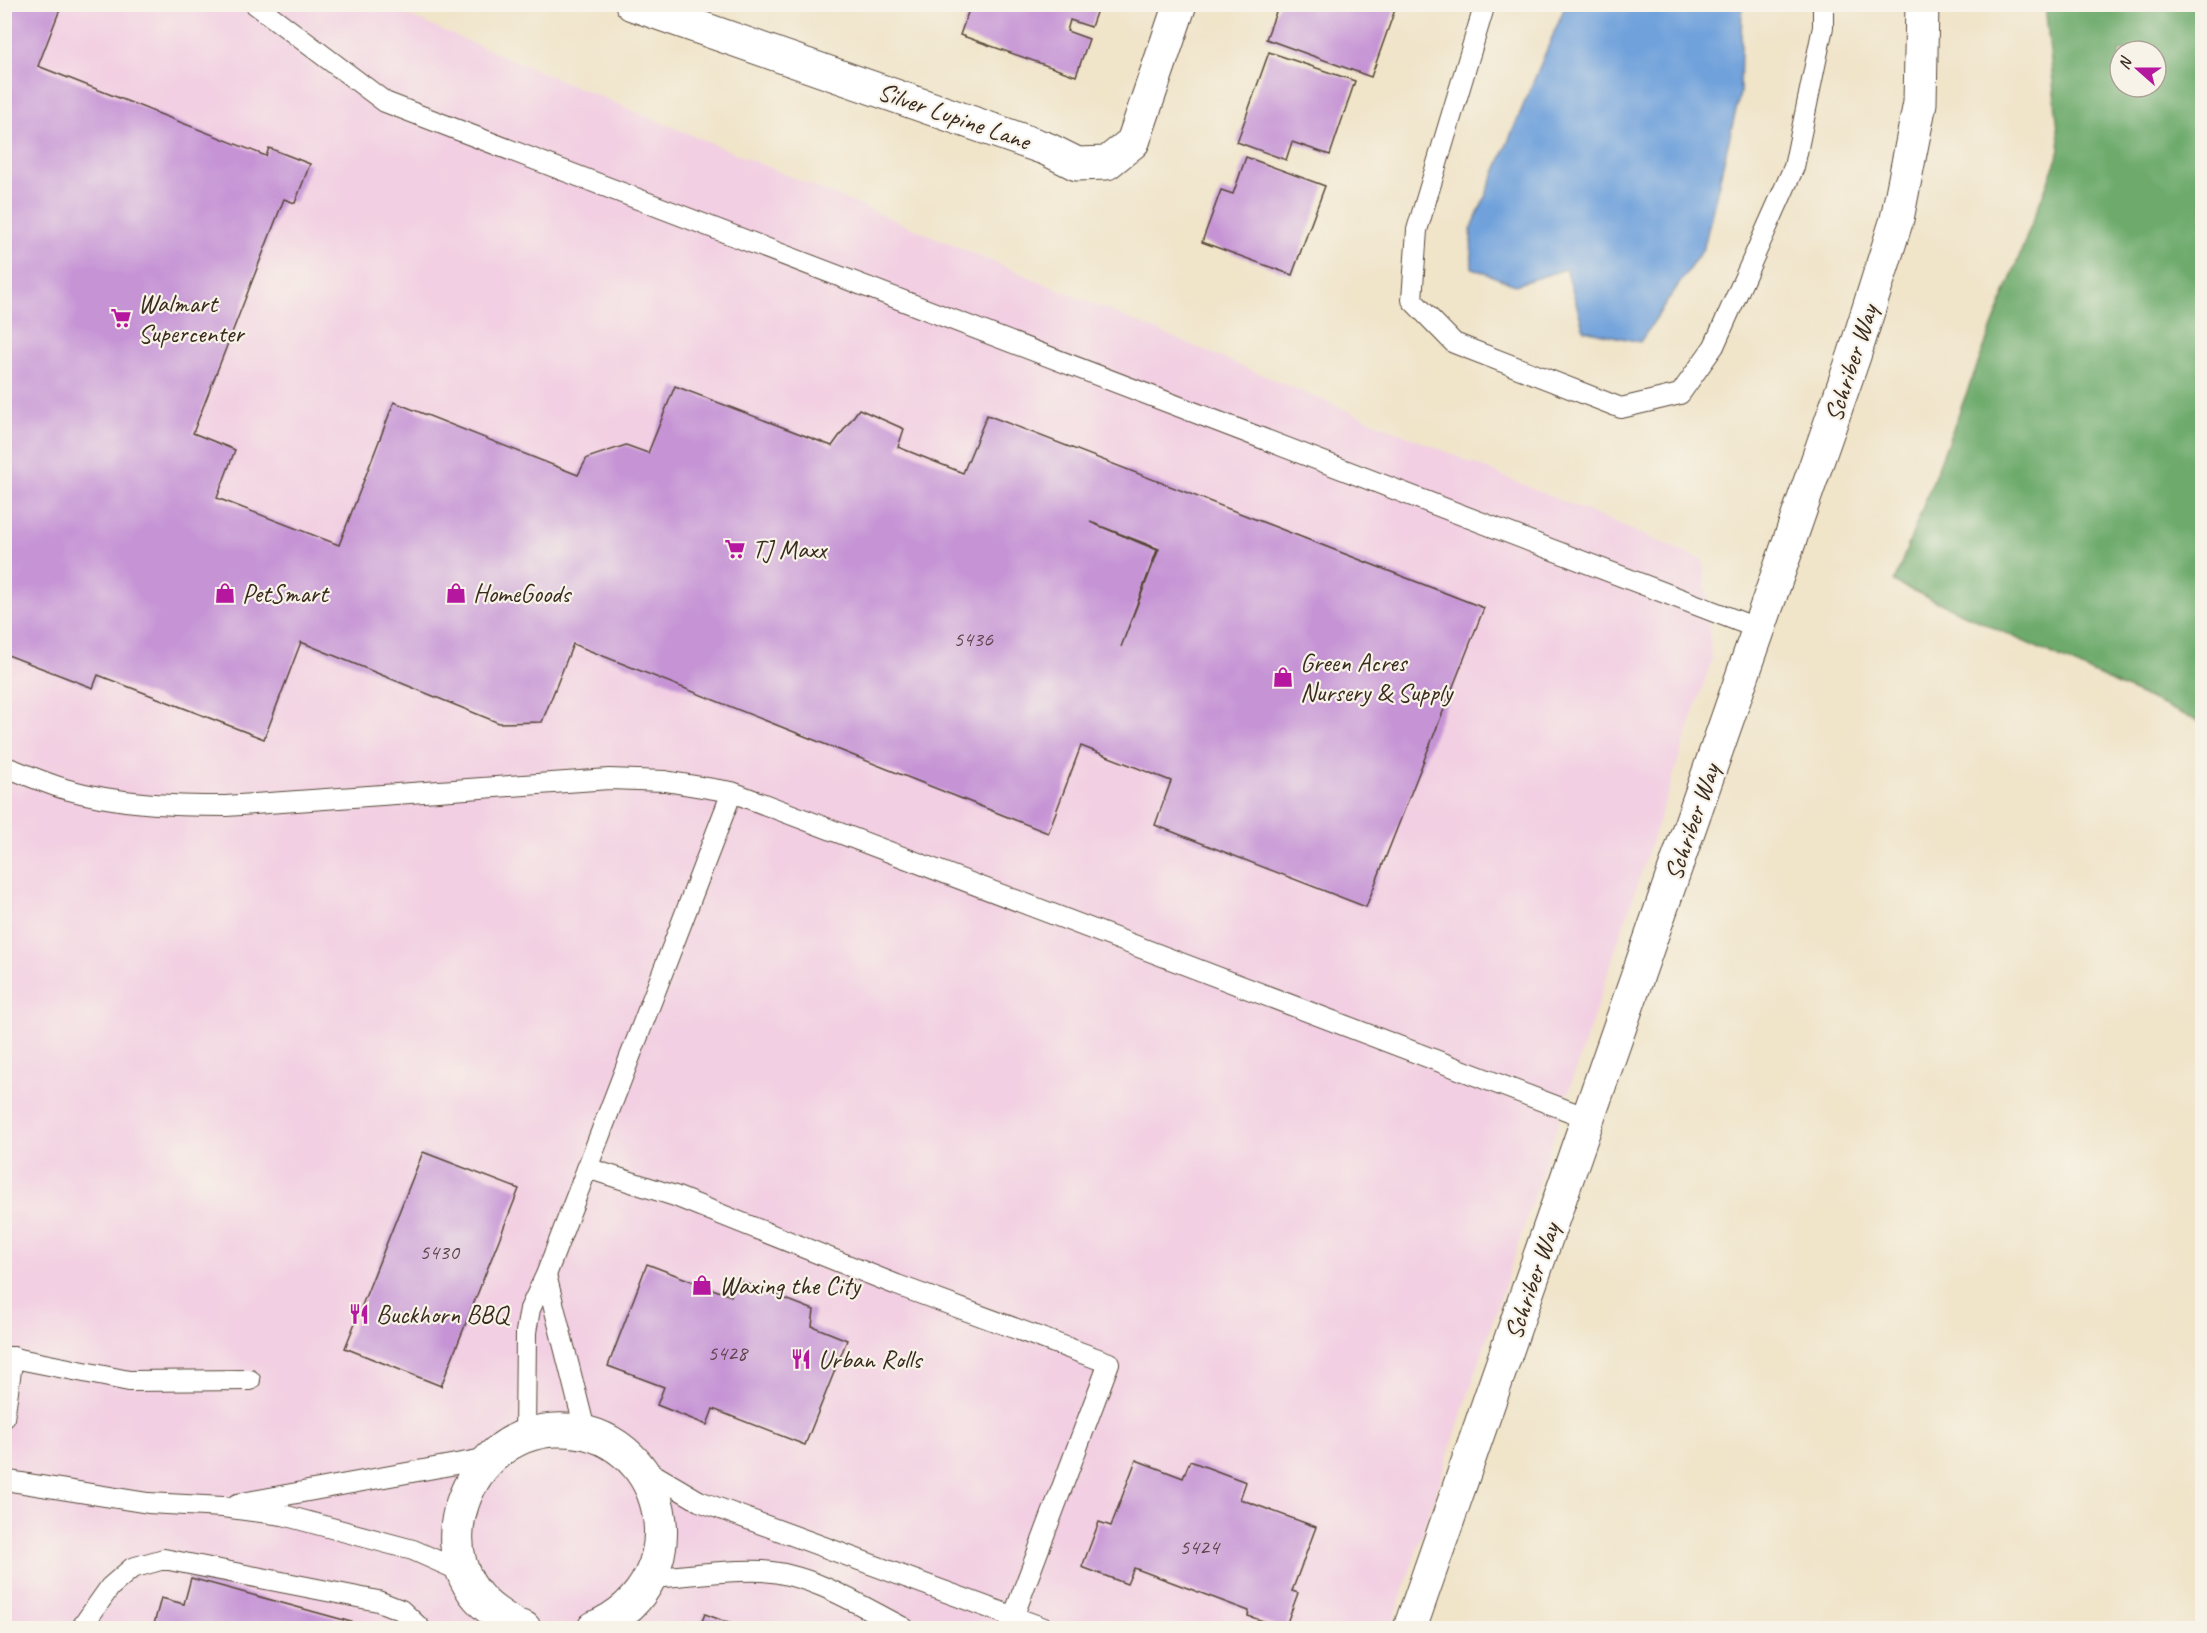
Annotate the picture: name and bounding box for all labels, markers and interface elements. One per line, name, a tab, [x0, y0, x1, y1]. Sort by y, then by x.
north arrow	[2108, 39, 2168, 99]
text: N	[2114, 53, 2137, 72]
street label: Silver Lupine Lane	[874, 75, 1037, 158]
place label: Walmart Supercenter	[138, 287, 246, 350]
street label: Schriber Way	[1817, 298, 1886, 426]
supermarket icon: Walmart Supercenter	[109, 306, 133, 330]
place label: TJ Maxx	[752, 533, 828, 566]
supermarket icon: TJ Maxx	[723, 537, 747, 561]
place label: PetSmart	[242, 577, 330, 610]
place label: HomeGoods	[473, 577, 572, 610]
shop icon: PetSmart	[213, 581, 237, 605]
shop icon: HomeGoods	[444, 581, 468, 605]
house number: 5436	[953, 625, 994, 653]
place label: Green Acres Nursery & Supply	[1300, 646, 1454, 709]
shop icon: Green Acres Nursery & Supply	[1271, 665, 1295, 689]
street label: Schriber Way	[1657, 757, 1728, 885]
street label: Schriber Way	[1497, 1216, 1568, 1344]
house number: 5430	[419, 1238, 461, 1266]
place label: Waxing the City	[719, 1269, 862, 1302]
shop icon: Waxing the City	[690, 1273, 714, 1297]
place label: Buckhorn BBQ	[376, 1298, 510, 1331]
restaurant icon: Buckhorn BBQ	[347, 1302, 371, 1326]
house number: 5428	[707, 1339, 749, 1367]
place label: Urban Rolls	[818, 1343, 923, 1376]
restaurant icon: Urban Rolls	[789, 1347, 813, 1371]
house number: 5424	[1179, 1533, 1221, 1561]

